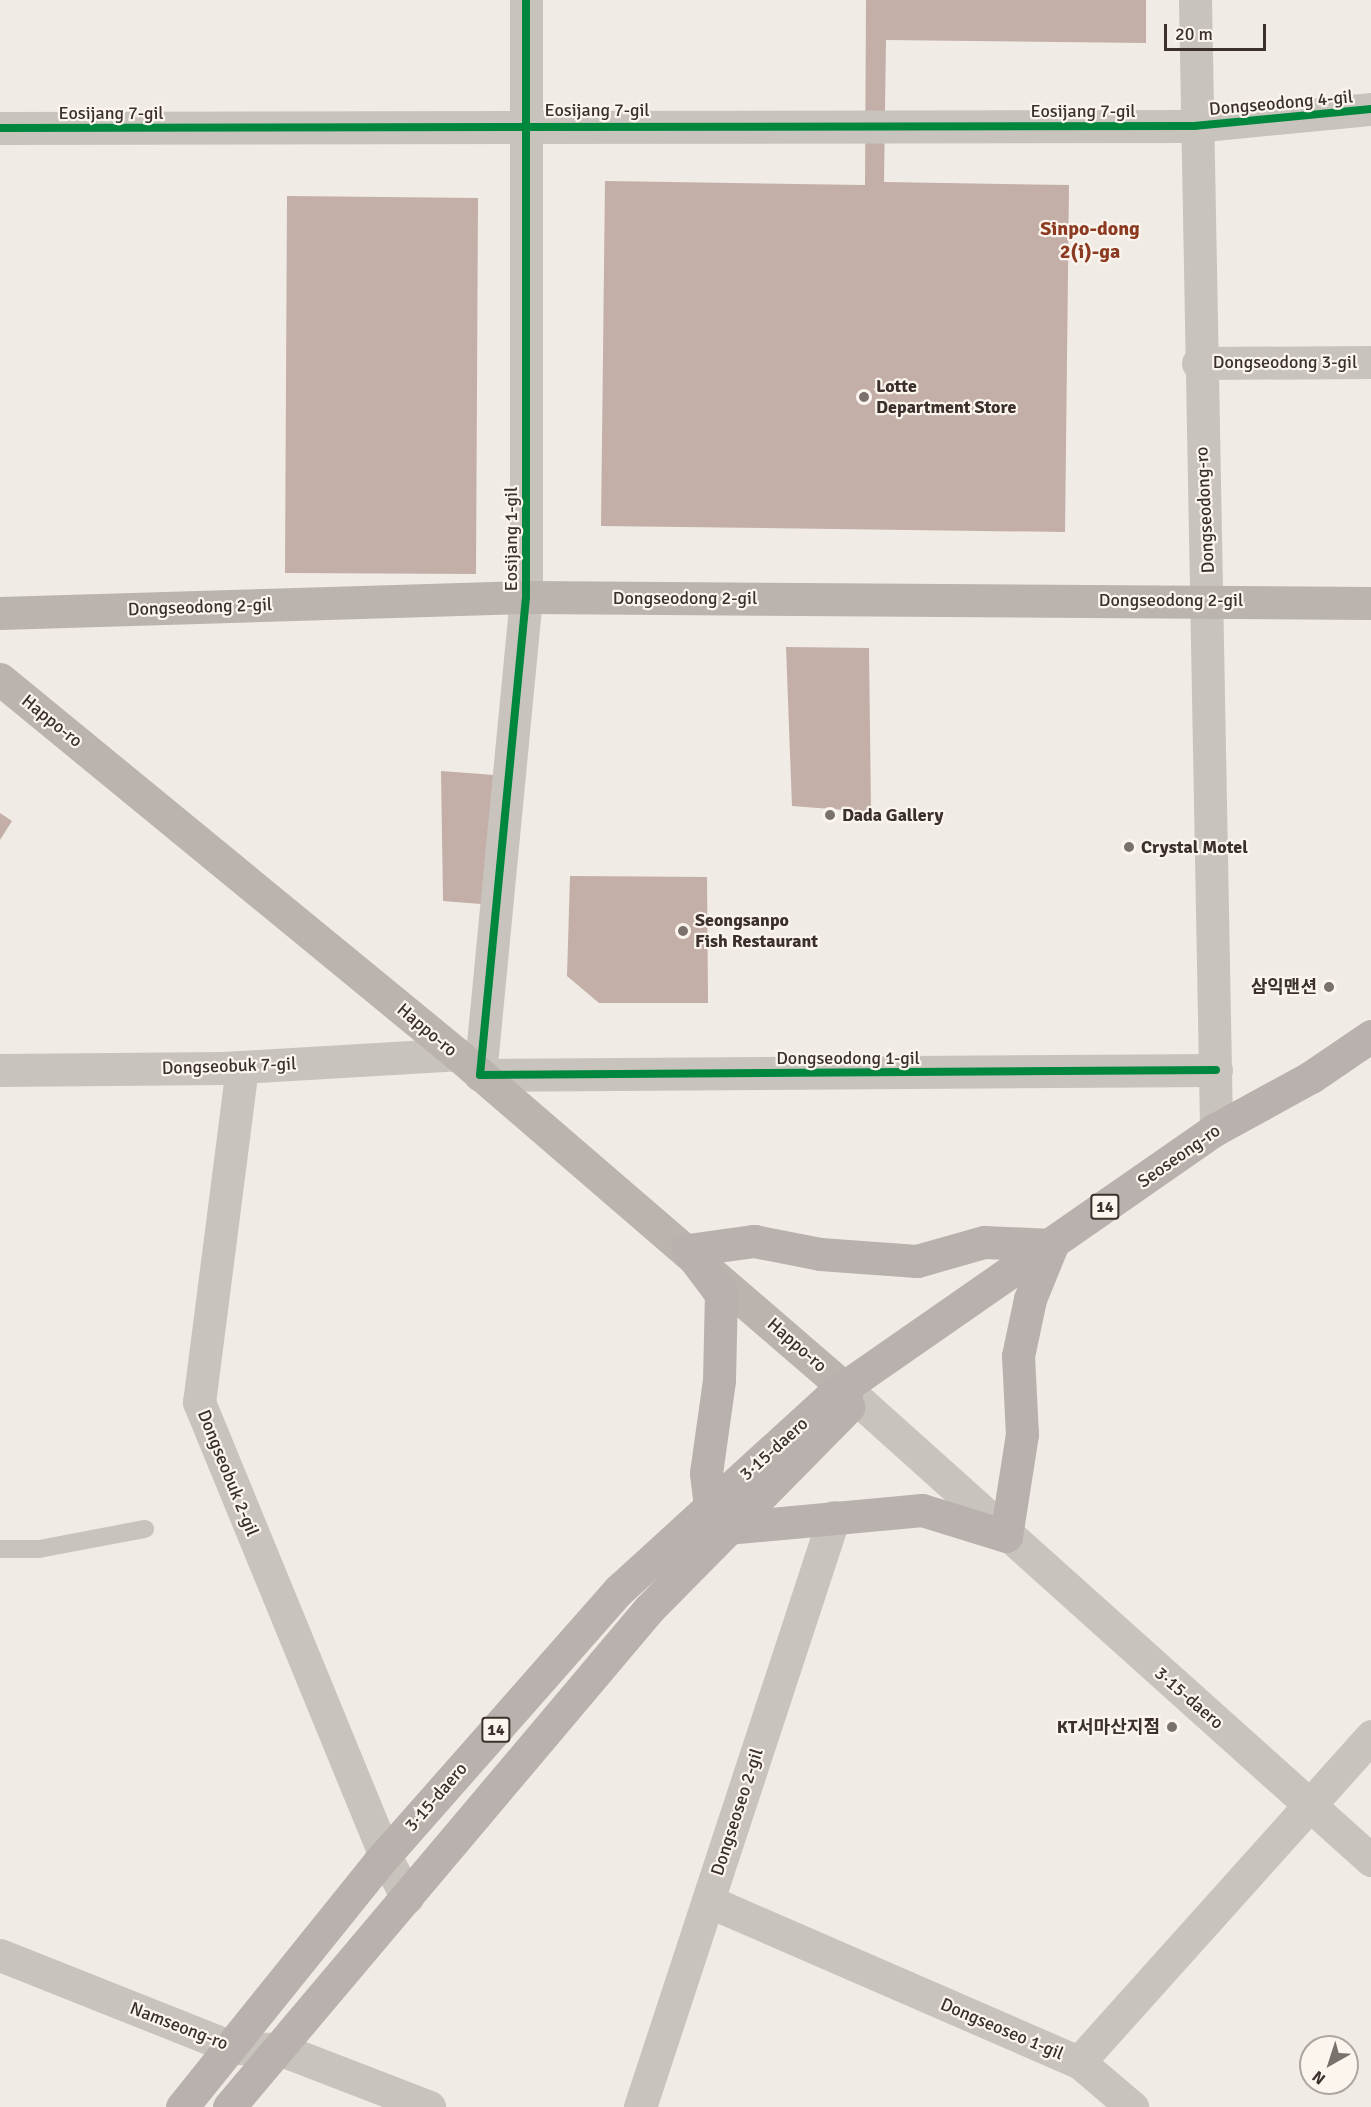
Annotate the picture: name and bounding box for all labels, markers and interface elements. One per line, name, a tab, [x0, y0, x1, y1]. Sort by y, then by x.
scale bar	[1167, 12, 1269, 50]
text: 20 m	[1175, 23, 1213, 45]
street label: Dongseodong 4-gil	[1208, 86, 1354, 120]
street label: Eosijang 7-gil	[544, 99, 650, 121]
street label: Eosijang 7-gil	[1030, 100, 1136, 122]
street label: Eosijang 7-gil	[58, 102, 164, 124]
district label: Sinpo-dong 2(i)-ga	[1040, 216, 1140, 263]
street label: Dongseodong 3-gil	[1213, 351, 1357, 373]
place label: Lotte Department Store	[876, 376, 1016, 418]
marker: Lotte Department Store	[857, 390, 871, 404]
street label: Dongseodong-ro	[1191, 446, 1219, 574]
street label: Eosijang 1-gil	[500, 487, 522, 591]
street label: Dongseodong 2-gil	[613, 587, 757, 609]
street label: Dongseodong 2-gil	[1099, 589, 1243, 611]
street label: Dongseodong 2-gil	[127, 594, 273, 620]
street label: Happo-ro	[17, 690, 87, 752]
place label: Dada Gallery	[842, 804, 943, 826]
marker: Dada Gallery	[823, 808, 837, 822]
place label: Crystal Motel	[1141, 836, 1248, 858]
marker: Crystal Motel	[1122, 840, 1136, 854]
place label: Seongsanpo Fish Restaurant	[695, 910, 818, 952]
marker: Seongsanpo Fish Restaurant	[676, 924, 690, 938]
place label: 삼익맨션	[1251, 976, 1317, 998]
marker: 삼익맨션	[1322, 980, 1336, 994]
street label: Happo-ro	[393, 999, 461, 1061]
street label: Dongseodong 1-gil	[776, 1047, 920, 1069]
street label: Dongseobuk 7-gil	[161, 1053, 297, 1079]
street label: Seoseong-ro	[1134, 1120, 1224, 1192]
road number: 14	[1090, 1194, 1120, 1220]
street label: Happo-ro	[763, 1313, 831, 1377]
street label: Dongseobuk 2-gil	[193, 1407, 263, 1539]
street label: 3·15-daero	[735, 1413, 813, 1485]
street label: 3·15-daero	[1150, 1662, 1228, 1734]
place label: KT서마산지점	[1057, 1716, 1160, 1738]
road number: 14	[481, 1717, 511, 1743]
marker: KT서마산지점	[1165, 1720, 1179, 1734]
street label: Dongseoseo 2-gil	[706, 1746, 768, 1878]
street label: 3·15-daero	[400, 1758, 472, 1836]
street label: Dongseoseo 1-gil	[937, 1993, 1067, 2065]
street label: Namseong-ro	[127, 1997, 231, 2055]
north arrow	[1299, 2035, 1359, 2095]
text: N	[1308, 2066, 1330, 2089]

